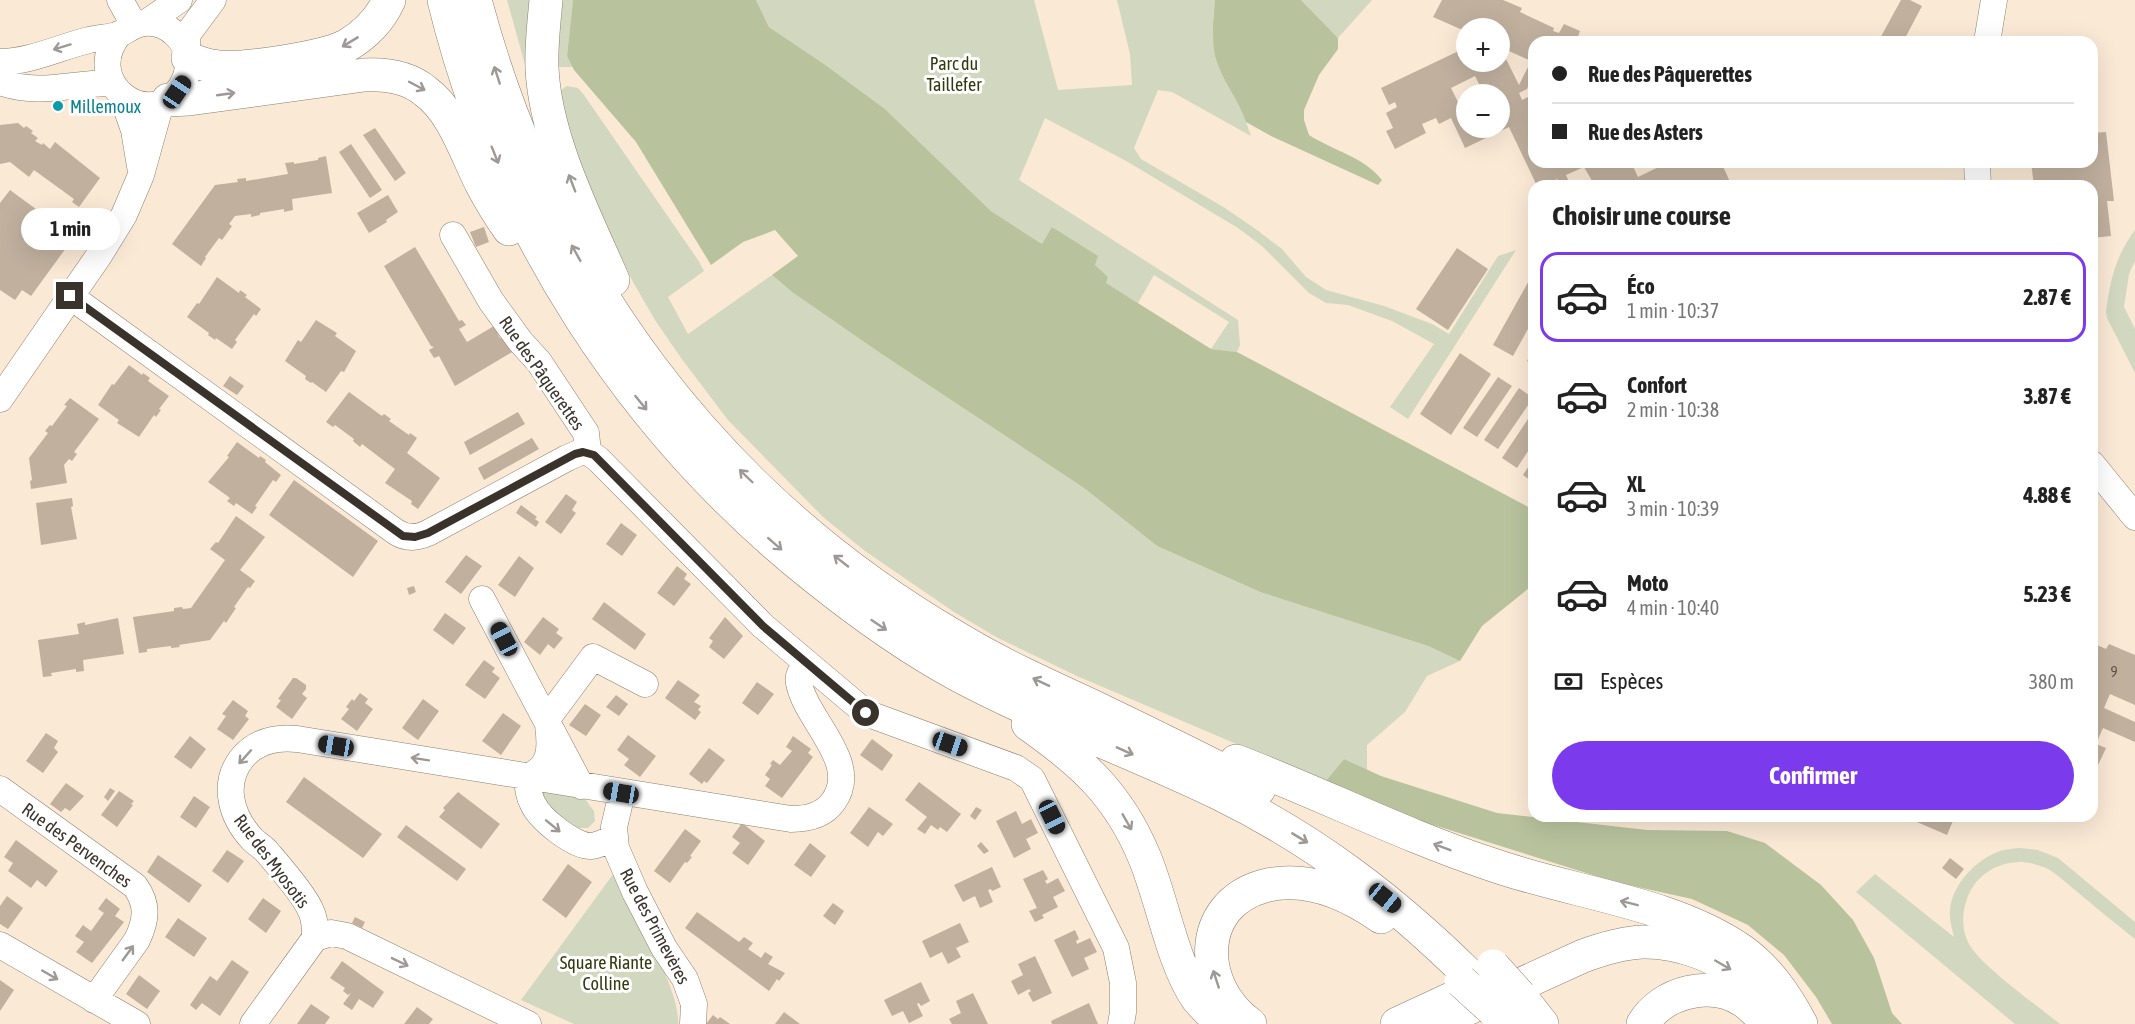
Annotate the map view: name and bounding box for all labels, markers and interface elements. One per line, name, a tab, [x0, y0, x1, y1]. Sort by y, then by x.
map controls	[1456, 18, 1510, 138]
button: +	[1456, 18, 1510, 72]
one-way arrow	[342, 37, 359, 49]
one-way arrow	[53, 43, 72, 54]
park label: Parc du Taillefer	[926, 53, 982, 95]
text: Rue des Pâquerettes	[1588, 61, 1752, 87]
one-way arrow	[491, 66, 502, 85]
car	[159, 72, 195, 112]
one-way arrow	[408, 80, 425, 92]
button: −	[1456, 84, 1510, 138]
one-way arrow	[215, 88, 235, 99]
place label: Millemoux	[70, 96, 141, 117]
marker: Millemoux	[51, 99, 65, 113]
text: Rue des Asters	[1588, 119, 1703, 145]
one-way arrow	[490, 145, 501, 164]
one-way arrow	[566, 174, 577, 193]
text: Choisir une course	[1552, 200, 1731, 231]
callout: 1 min	[20, 209, 119, 251]
text: 1 min	[50, 217, 91, 240]
one-way arrow	[570, 244, 581, 262]
icon: car	[1555, 270, 1609, 324]
text: Éco	[1627, 273, 1655, 299]
route end	[56, 282, 83, 309]
text: 2.87 €	[2023, 284, 2071, 310]
text: 1 min · 10:37	[1627, 299, 1719, 322]
street label: Rue des Pâquerettes	[495, 312, 589, 434]
icon: car	[1555, 369, 1609, 423]
text: Confort	[1627, 372, 1687, 398]
text: 3.87 €	[2023, 383, 2071, 409]
one-way arrow	[635, 395, 648, 411]
text: 2 min · 10:38	[1627, 398, 1719, 421]
one-way arrow	[738, 468, 753, 483]
icon: car	[1555, 468, 1609, 522]
text: XL	[1627, 471, 1645, 497]
text: 4.88 €	[2023, 482, 2071, 508]
text: 3 min · 10:39	[1627, 497, 1719, 520]
one-way arrow	[767, 537, 783, 551]
one-way arrow	[834, 555, 850, 568]
icon: car	[1555, 567, 1609, 621]
text: Moto	[1627, 570, 1669, 596]
text: 5.23 €	[2023, 581, 2071, 607]
text: 4 min · 10:40	[1627, 596, 1719, 619]
car	[488, 619, 520, 659]
one-way arrow	[870, 619, 886, 631]
house number: 9	[2110, 663, 2118, 680]
icon: cash	[1552, 665, 1585, 698]
text: Espèces	[1600, 668, 1663, 694]
text: 380 m	[2029, 670, 2074, 693]
one-way arrow	[1032, 676, 1050, 688]
route start	[852, 699, 879, 726]
car	[930, 730, 970, 758]
car	[317, 734, 355, 758]
button: Confirmer	[1552, 741, 2074, 810]
one-way arrow	[1116, 746, 1134, 757]
one-way arrow	[238, 749, 252, 764]
one-way arrow	[410, 754, 430, 765]
car	[602, 781, 640, 805]
car	[1036, 797, 1068, 837]
street label: Rue des Pervenches	[18, 798, 136, 892]
street label: Rue des Myosotis	[230, 810, 314, 912]
one-way arrow	[1121, 813, 1133, 830]
one-way arrow	[545, 819, 560, 833]
one-way arrow	[1291, 832, 1308, 844]
one-way arrow	[1434, 841, 1452, 852]
street label: Rue des Primevères	[616, 864, 694, 988]
car	[1365, 880, 1405, 916]
one-way arrow	[1620, 897, 1639, 909]
one-way arrow	[122, 945, 134, 961]
park label: Square Riante Colline	[560, 952, 652, 994]
one-way arrow	[390, 956, 408, 968]
one-way arrow	[1714, 959, 1731, 971]
one-way arrow	[41, 969, 58, 981]
one-way arrow	[1210, 969, 1221, 988]

